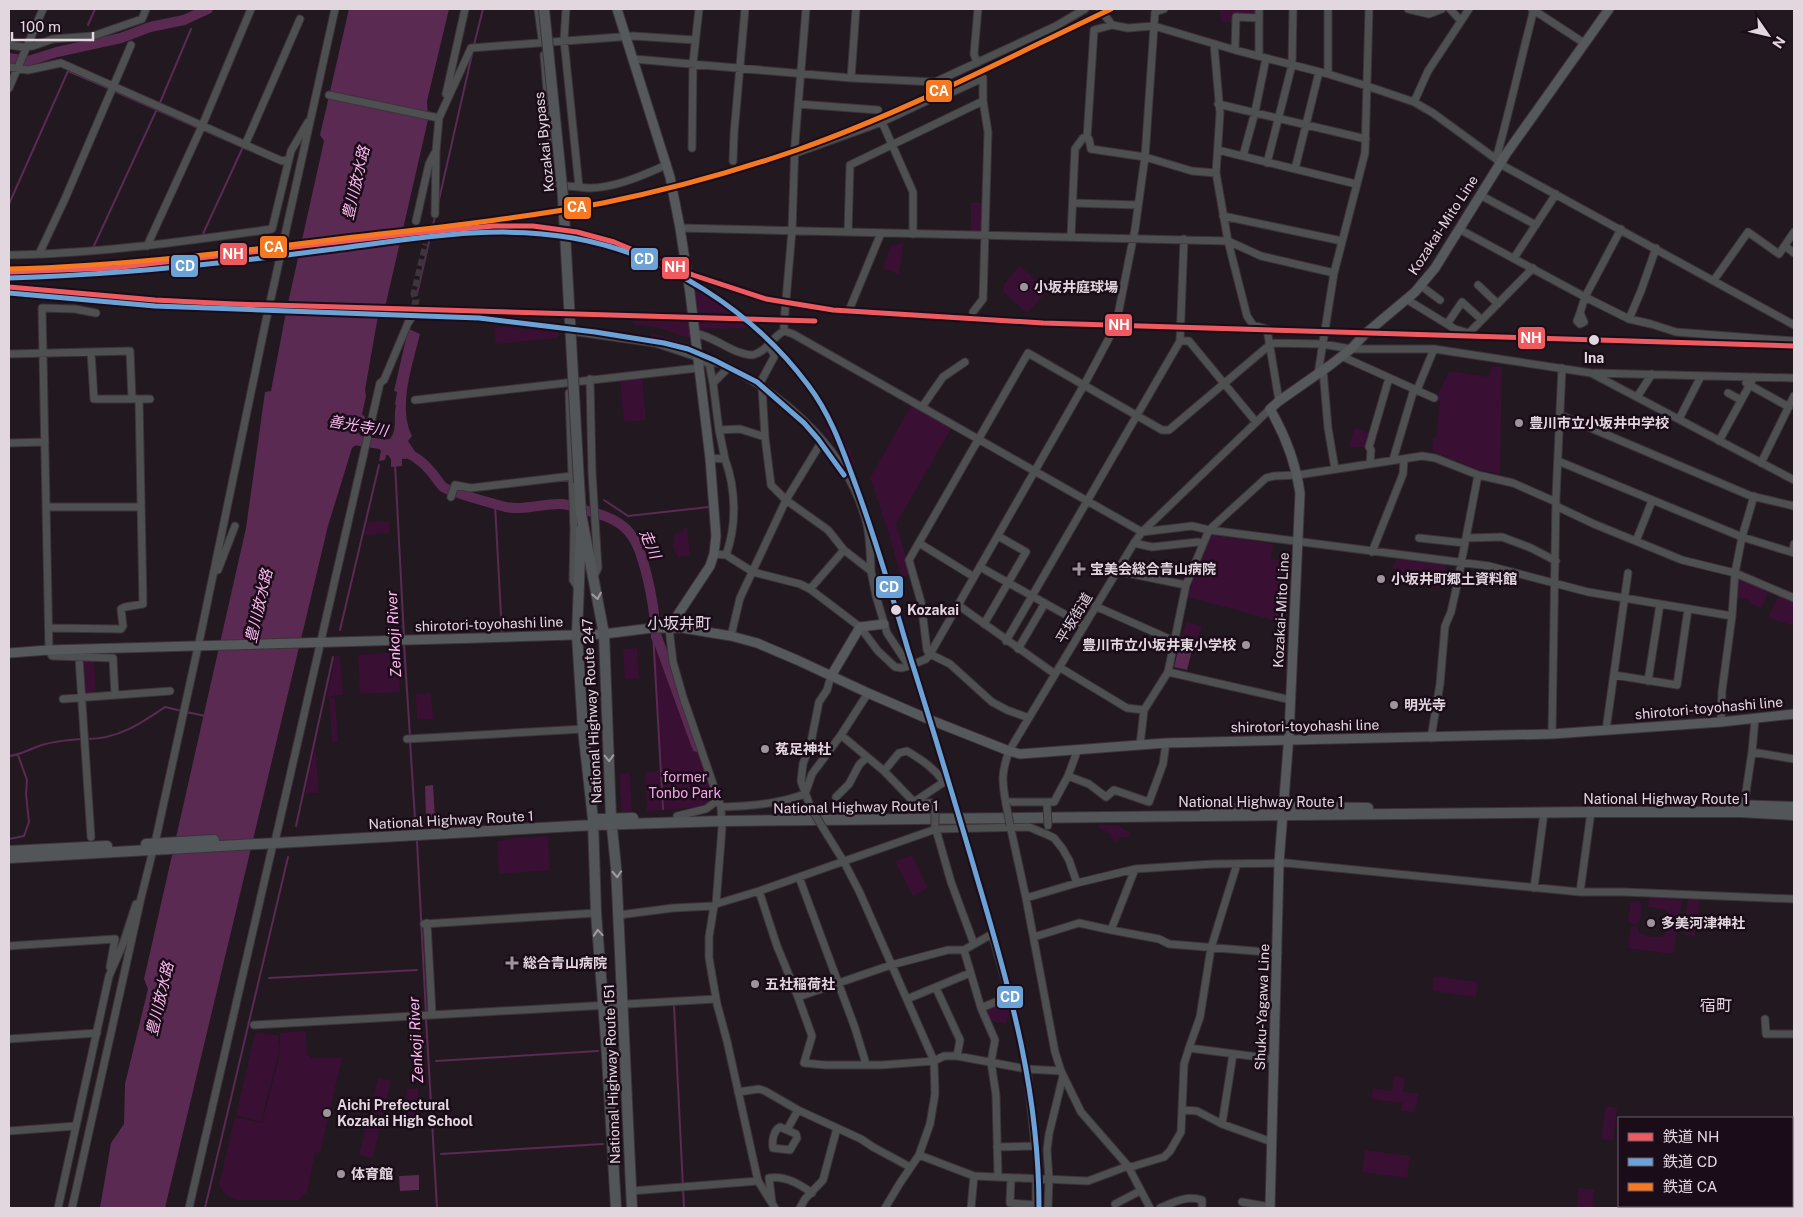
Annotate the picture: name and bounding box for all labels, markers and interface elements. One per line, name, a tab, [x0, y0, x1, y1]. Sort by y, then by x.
scale bar	[12, 10, 94, 42]
north arrow	[1743, 10, 1793, 60]
text: 100 m	[20, 18, 61, 35]
text: N	[1769, 33, 1788, 51]
line badge: CA	[925, 79, 953, 103]
text: CA	[929, 83, 949, 99]
street label: Kozakai Bypass	[531, 91, 557, 193]
water label: 豊川放水路	[339, 142, 373, 221]
street label: Kozakai-Mito Line	[1405, 172, 1481, 278]
line badge: CA	[563, 196, 592, 220]
text: CA	[567, 199, 587, 215]
line badge: CA	[259, 235, 288, 259]
text: CA	[264, 239, 284, 255]
line badge: NH	[219, 242, 248, 266]
text: NH	[222, 246, 244, 262]
line badge: CD	[630, 247, 659, 271]
text: CD	[634, 251, 654, 267]
line badge: CD	[170, 254, 199, 278]
line badge: NH	[661, 256, 690, 280]
text: CD	[175, 258, 195, 274]
text: NH	[664, 259, 686, 275]
place label: 小坂井庭球場	[1034, 279, 1118, 295]
marker: 小坂井庭球場	[1018, 281, 1030, 293]
line badge: NH	[1104, 313, 1133, 337]
text: NH	[1108, 317, 1130, 333]
line badge: NH	[1517, 326, 1546, 350]
text: NH	[1520, 330, 1542, 346]
marker: Ina	[1587, 333, 1601, 347]
place label: Ina	[1584, 350, 1604, 366]
water label: 善光寺川	[327, 412, 391, 439]
place label: 豊川市立小坂井中学校	[1529, 415, 1669, 431]
marker: 豊川市立小坂井中学校	[1513, 417, 1525, 429]
water label: 走川	[637, 527, 665, 563]
street label: Kozakai-Mito Line	[1270, 552, 1292, 668]
place label: 宝美会総合青山病院	[1090, 561, 1216, 577]
marker: 宝美会総合青山病院	[1072, 562, 1086, 576]
water label: 豊川放水路	[242, 565, 276, 644]
place label: 小坂井町郷土資料館	[1391, 571, 1517, 587]
marker: 小坂井町郷土資料館	[1375, 573, 1387, 585]
line badge: CD	[875, 575, 904, 599]
text: CD	[879, 579, 899, 595]
water label: Zenkoji River	[383, 590, 404, 678]
street label: 平坂街道	[1053, 590, 1095, 646]
one-way arrow	[592, 592, 602, 601]
place label: Kozakai	[907, 602, 959, 618]
marker: Kozakai	[889, 603, 903, 617]
street label: shirotori-toyohashi line	[414, 613, 564, 635]
district label: 小坂井町	[647, 614, 711, 633]
street label: National Highway Route 247	[579, 618, 605, 804]
place label: 豊川市立小坂井東小学校	[1082, 637, 1236, 653]
marker: 豊川市立小坂井東小学校	[1240, 639, 1252, 651]
street label: shirotori-toyohashi line	[1634, 694, 1784, 722]
place label: 明光寺	[1404, 697, 1446, 713]
marker: 明光寺	[1388, 699, 1400, 711]
street label: shirotori-toyohashi line	[1231, 717, 1380, 735]
place label: 菟足神社	[775, 741, 831, 757]
marker: 菟足神社	[759, 743, 771, 755]
one-way arrow	[603, 754, 614, 762]
park label: former Tonbo Park	[649, 769, 722, 801]
street label: National Highway Route 1	[1583, 791, 1749, 807]
street label: National Highway Route 1	[1178, 794, 1344, 810]
street label: National Highway Route 1	[773, 798, 939, 816]
street label: National Highway Route 1	[368, 808, 534, 832]
one-way arrow	[611, 870, 622, 878]
place label: 多美河津神社	[1661, 915, 1745, 931]
marker: 多美河津神社	[1645, 917, 1657, 929]
one-way arrow	[592, 928, 603, 936]
street label: Shuku-Yagawa Line	[1252, 943, 1272, 1071]
place label: 総合青山病院	[523, 955, 607, 971]
marker: 総合青山病院	[505, 956, 519, 970]
water label: 豊川放水路	[143, 958, 177, 1037]
place label: 五社稲荷社	[765, 976, 835, 992]
marker: 五社稲荷社	[749, 978, 761, 990]
street label: National Highway Route 151	[601, 984, 623, 1164]
line badge: CD	[996, 985, 1024, 1009]
text: CD	[1000, 989, 1020, 1005]
water label: Zenkoji River	[405, 996, 426, 1084]
district label: 宿町	[1700, 996, 1732, 1015]
place label: Aichi Prefectural Kozakai High School	[337, 1097, 474, 1129]
marker: Aichi Prefectural Kozakai High School	[321, 1107, 333, 1119]
legend	[1618, 1117, 1793, 1207]
text: 鉄道 NH	[1663, 1128, 1719, 1145]
text: 鉄道 CD	[1663, 1153, 1717, 1170]
place label: 体育館	[351, 1166, 393, 1182]
marker: 体育館	[335, 1168, 347, 1180]
text: 鉄道 CA	[1663, 1178, 1718, 1195]

